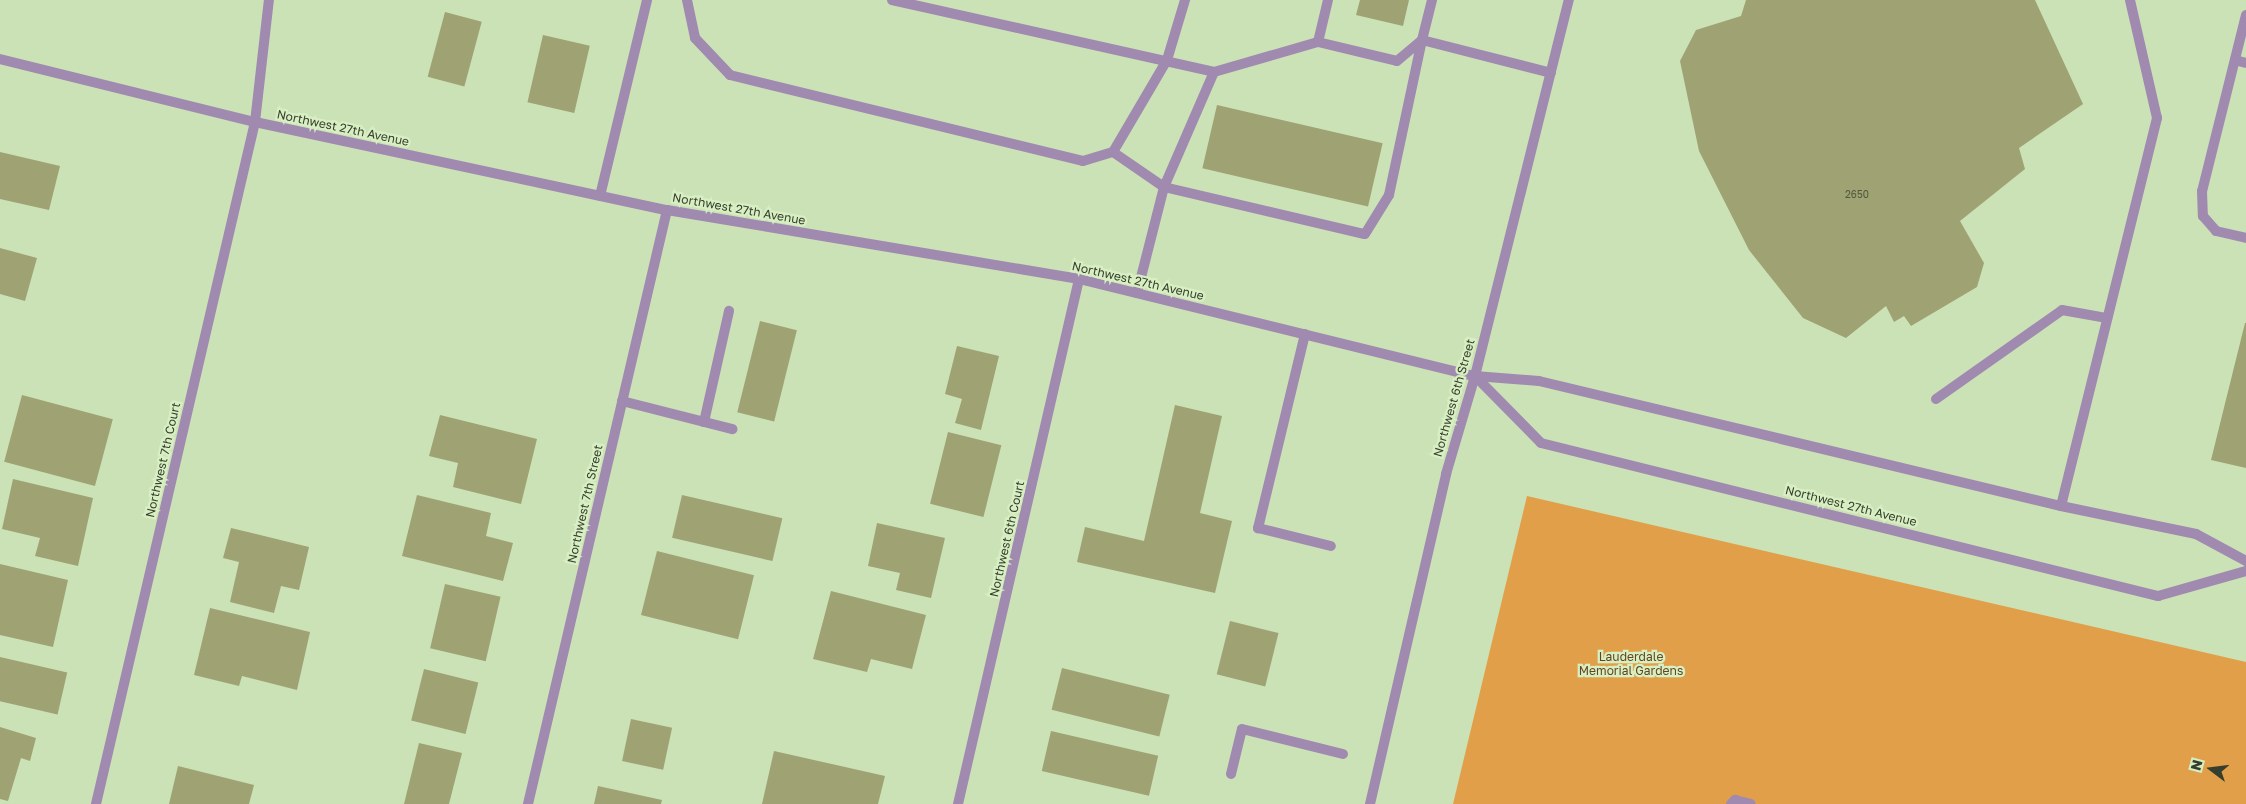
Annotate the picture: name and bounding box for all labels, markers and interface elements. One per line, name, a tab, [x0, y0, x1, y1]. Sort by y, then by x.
street label: Northwest 27th Avenue	[276, 107, 410, 149]
house number: 2650	[1845, 189, 1869, 201]
street label: Northwest 27th Avenue	[671, 190, 807, 228]
street label: Northwest 27th Avenue	[1071, 259, 1205, 303]
street label: Northwest 6th Street	[1430, 337, 1478, 459]
street label: Northwest 7th Court	[143, 401, 183, 519]
street label: Northwest 7th Street	[564, 443, 606, 565]
street label: Northwest 6th Court	[987, 480, 1027, 598]
street label: Northwest 27th Avenue	[1784, 483, 1918, 529]
park label: Lauderdale Memorial Gardens	[1579, 650, 1683, 678]
north arrow	[2186, 744, 2236, 794]
text: N	[2186, 758, 2206, 772]

